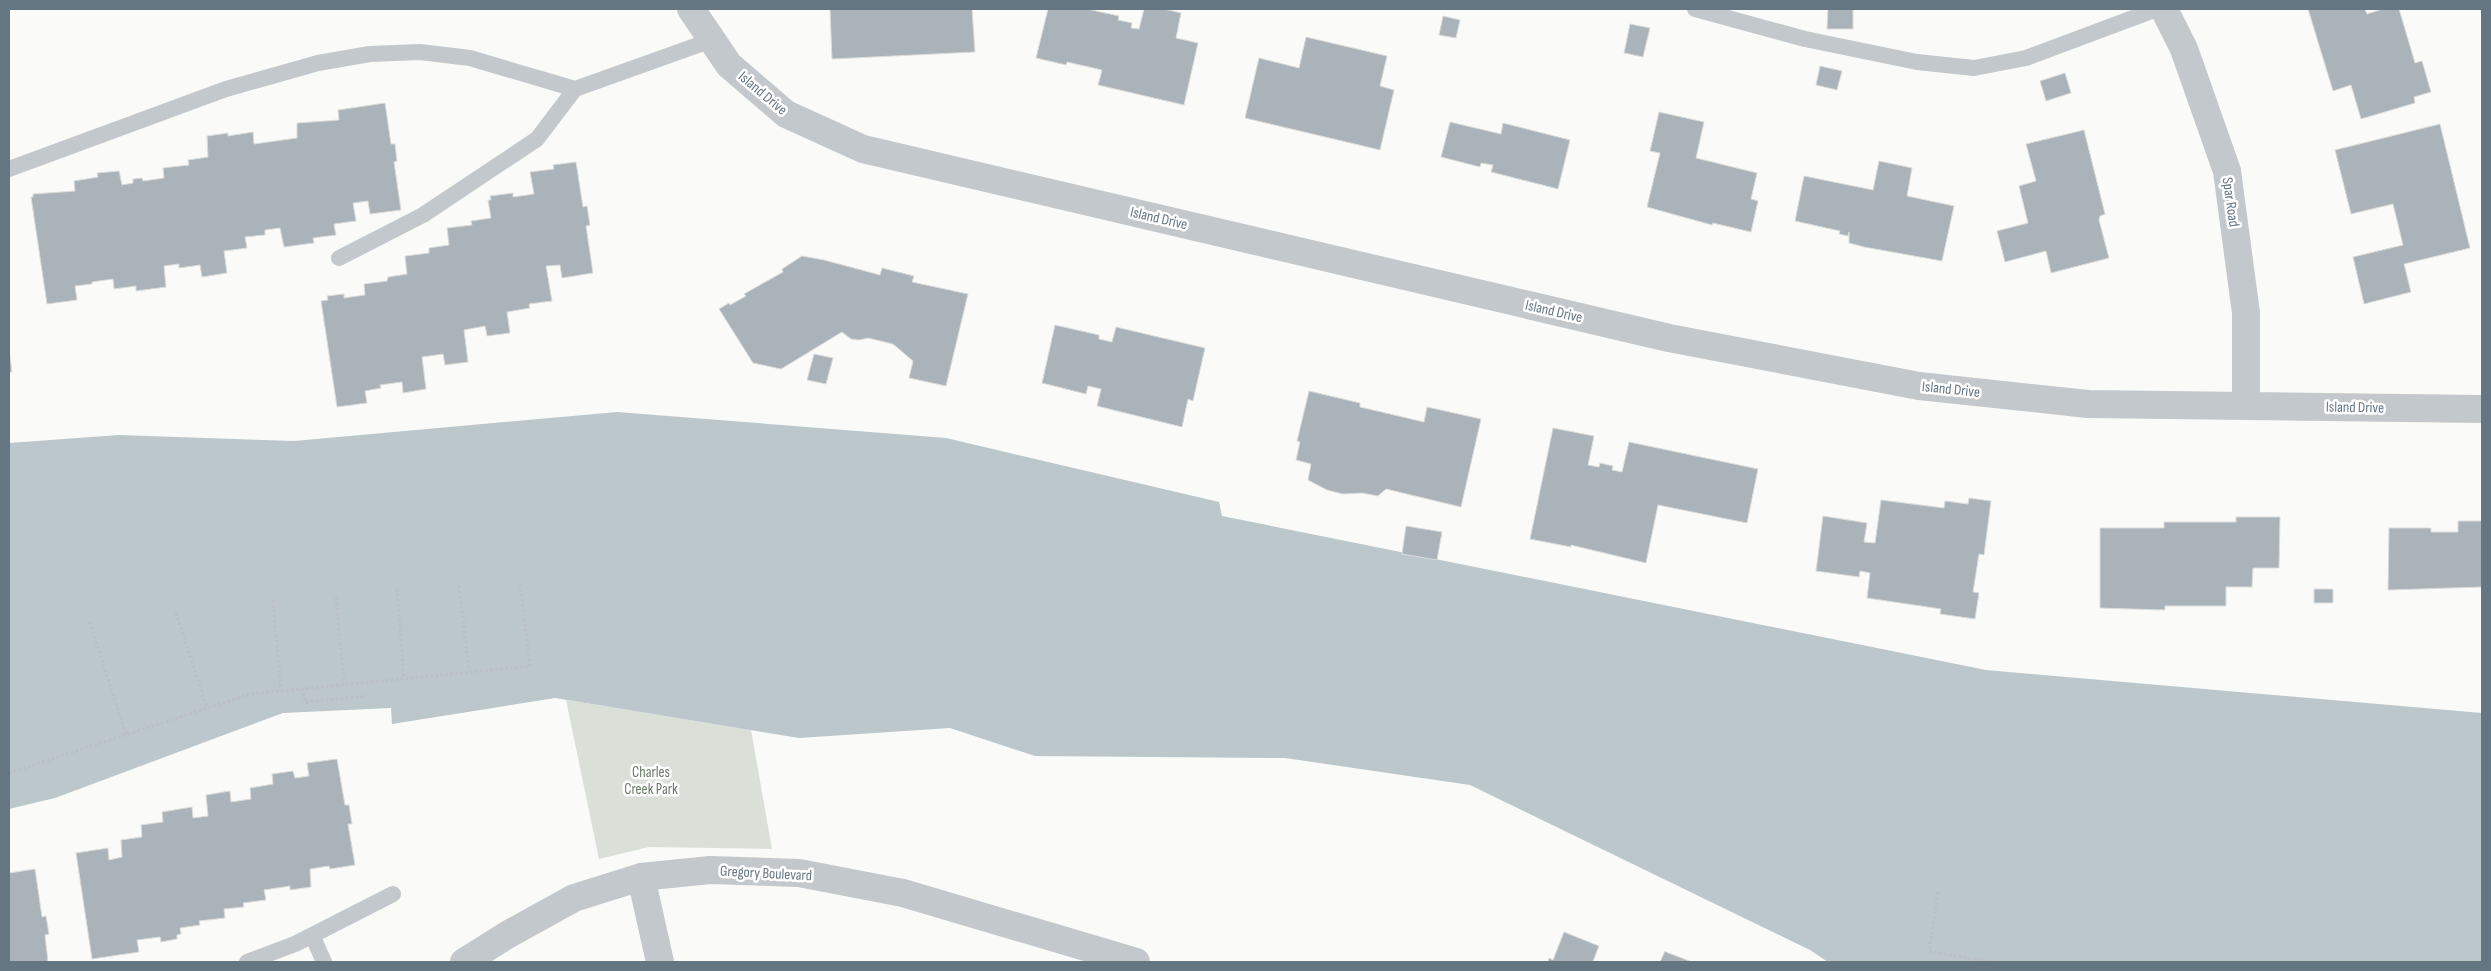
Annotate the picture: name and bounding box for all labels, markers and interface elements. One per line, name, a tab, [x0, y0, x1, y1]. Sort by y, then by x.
street label: Island Drive	[734, 67, 791, 119]
street label: Spar Road	[2218, 176, 2243, 228]
street label: Island Drive	[1128, 203, 1189, 234]
street label: Island Drive	[1523, 296, 1584, 327]
street label: Island Drive	[1921, 377, 1981, 402]
street label: Island Drive	[2326, 397, 2384, 418]
park label: Charles Creek Park	[624, 763, 678, 799]
street label: Gregory Boulevard	[720, 862, 812, 885]

